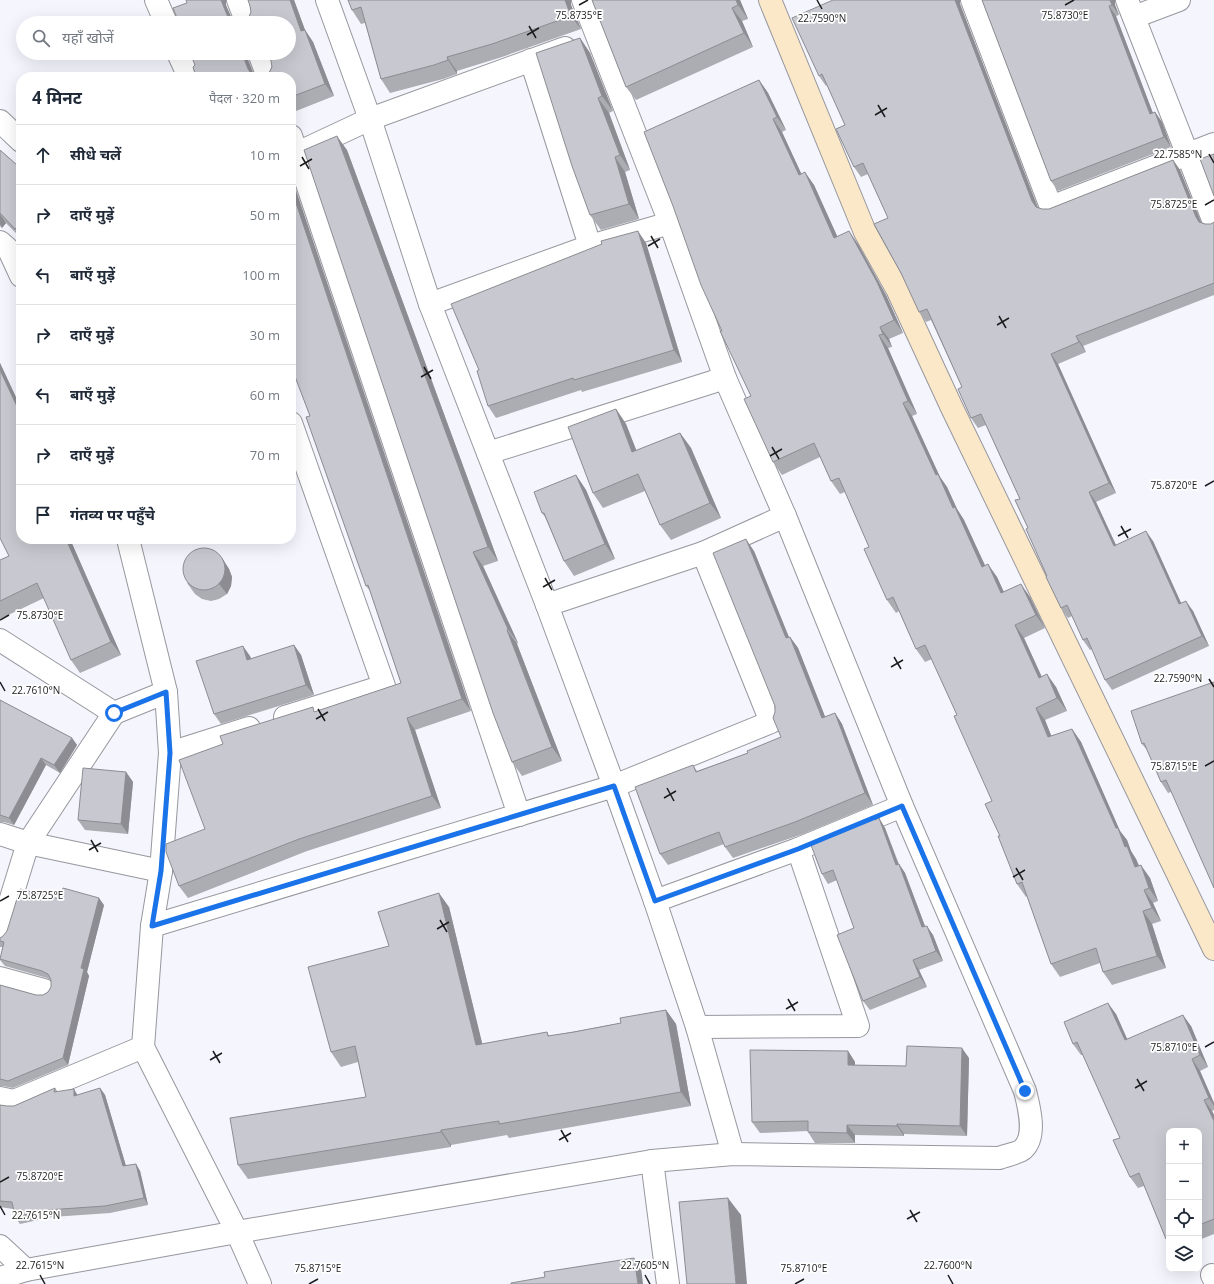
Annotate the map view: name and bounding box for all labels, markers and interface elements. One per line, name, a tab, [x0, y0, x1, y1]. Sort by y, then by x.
text: 75.8735°E	[556, 8, 602, 22]
text: 75.8730°E	[1042, 8, 1088, 22]
text: 22.7590°N	[798, 11, 846, 25]
search box	[16, 16, 296, 60]
icon: search	[30, 27, 52, 49]
text: यहाँ खोजें	[62, 27, 114, 47]
text: 4 मिनट	[32, 86, 82, 109]
text: पैदल · 320 m	[209, 89, 280, 107]
icon: ahead	[32, 144, 54, 166]
text: सीधे चलें	[70, 144, 121, 164]
text: 10 m	[250, 146, 280, 164]
text: 22.7585°N	[1154, 147, 1202, 161]
text: 75.8725°E	[1151, 197, 1197, 211]
icon: right	[32, 204, 54, 226]
text: दाएँ मुड़ें	[70, 204, 114, 224]
text: 50 m	[250, 206, 280, 224]
icon: left	[32, 264, 54, 286]
text: बाएँ मुड़ें	[70, 264, 115, 284]
text: 100 m	[242, 266, 280, 284]
icon: right	[32, 324, 54, 346]
text: दाएँ मुड़ें	[70, 324, 114, 344]
text: 30 m	[250, 326, 280, 344]
icon: left	[32, 384, 54, 406]
text: बाएँ मुड़ें	[70, 384, 115, 404]
text: 60 m	[250, 386, 280, 404]
icon: right	[32, 444, 54, 466]
text: दाएँ मुड़ें	[70, 444, 114, 464]
text: 70 m	[250, 446, 280, 464]
text: 75.8720°E	[1151, 478, 1197, 492]
icon: arrive	[32, 504, 54, 526]
text: गंतव्य पर पहुँचे	[70, 504, 155, 524]
text: 75.8730°E	[17, 608, 63, 622]
text: 22.7590°N	[1154, 671, 1202, 685]
text: 22.7610°N	[12, 683, 60, 697]
route start	[105, 704, 123, 722]
text: 75.8715°E	[1151, 759, 1197, 773]
text: 75.8725°E	[17, 888, 63, 902]
text: 75.8710°E	[1151, 1040, 1197, 1054]
route end	[1016, 1082, 1034, 1100]
map controls	[1166, 1128, 1202, 1272]
button: +	[1166, 1128, 1202, 1164]
button: −	[1166, 1164, 1202, 1200]
text: 75.8720°E	[17, 1169, 63, 1183]
button: locate	[1166, 1200, 1202, 1236]
text: 22.7615°N	[12, 1208, 60, 1222]
button: layers	[1166, 1236, 1202, 1272]
text: 22.7615°N	[16, 1258, 64, 1272]
text: 22.7605°N	[621, 1258, 669, 1272]
text: 22.7600°N	[924, 1258, 972, 1272]
text: 75.8715°E	[295, 1261, 341, 1275]
text: 75.8710°E	[781, 1261, 827, 1275]

